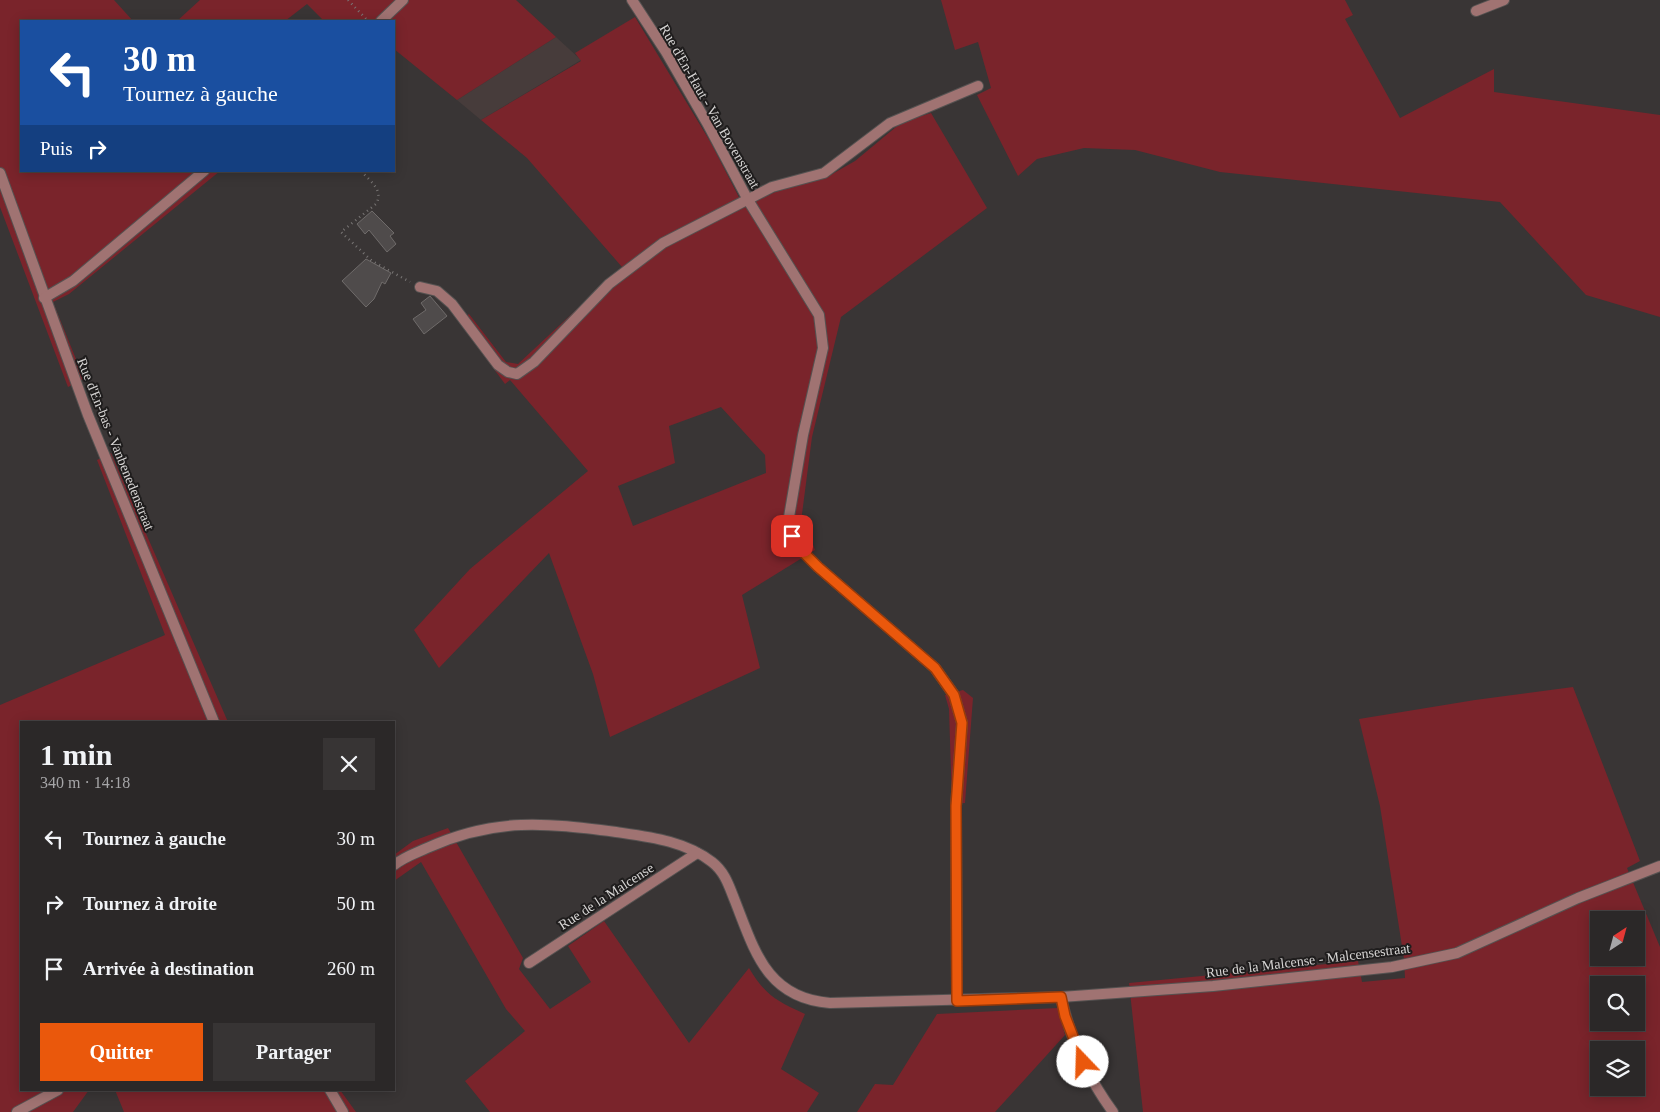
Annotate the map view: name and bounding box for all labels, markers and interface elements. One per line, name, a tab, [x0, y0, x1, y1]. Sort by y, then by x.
street label: Rue d'En-Haut - Van Bovenstraat	[656, 22, 763, 191]
icon: left	[40, 40, 105, 105]
text: 30 m	[123, 40, 196, 79]
text: Tournez à gauche	[123, 81, 278, 106]
icon: right	[83, 135, 111, 163]
text: Puis	[40, 138, 73, 159]
street label: Rue d'En-bas - Vanbenedenstraat	[74, 356, 157, 533]
pin	[771, 515, 813, 557]
icon: arrive	[778, 522, 806, 550]
text: 1 min	[40, 738, 113, 771]
button: close	[323, 738, 375, 790]
text: 340 m · 14:18	[40, 774, 130, 791]
icon: left	[40, 825, 68, 853]
text: Tournez à gauche	[83, 828, 226, 849]
text: 30 m	[336, 828, 375, 849]
street label: Rue de la Malcense	[556, 860, 656, 933]
icon: right	[40, 890, 68, 918]
text: Tournez à droite	[83, 893, 217, 914]
text: 50 m	[336, 893, 375, 914]
north arrow	[1590, 911, 1645, 966]
map controls	[1590, 911, 1645, 1096]
street label: Rue de la Malcense - Malcensestraat	[1205, 941, 1411, 980]
icon: arrive	[40, 955, 68, 983]
text: Arrivée à destination	[83, 958, 254, 979]
text: 260 m	[327, 958, 375, 979]
button: search	[1590, 976, 1645, 1031]
button: Quitter	[40, 1023, 203, 1081]
button: Partager	[213, 1023, 375, 1081]
position arrow	[1056, 1035, 1108, 1087]
button: layers	[1590, 1041, 1645, 1096]

